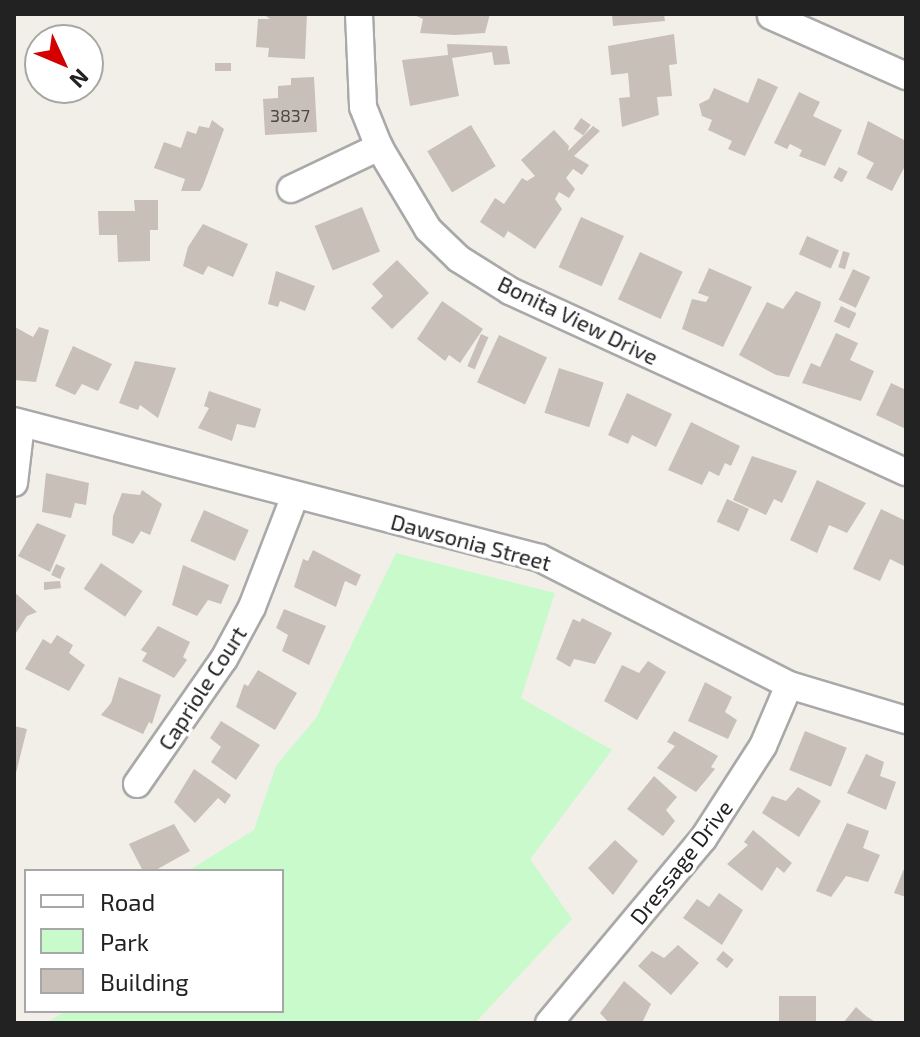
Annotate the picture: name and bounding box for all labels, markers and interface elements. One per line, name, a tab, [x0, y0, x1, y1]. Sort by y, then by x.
north arrow	[24, 24, 104, 104]
text: N	[65, 65, 95, 94]
house number: 3837	[270, 104, 310, 126]
street label: Bonita View Drive	[493, 270, 663, 370]
street label: Dawsonia Street	[388, 508, 554, 576]
street label: Capriole Court	[152, 621, 252, 755]
street label: Dressage Drive	[624, 795, 738, 929]
legend	[24, 869, 284, 1013]
text: Road	[100, 887, 155, 916]
text: Park	[100, 927, 149, 956]
text: Building	[100, 967, 189, 996]

